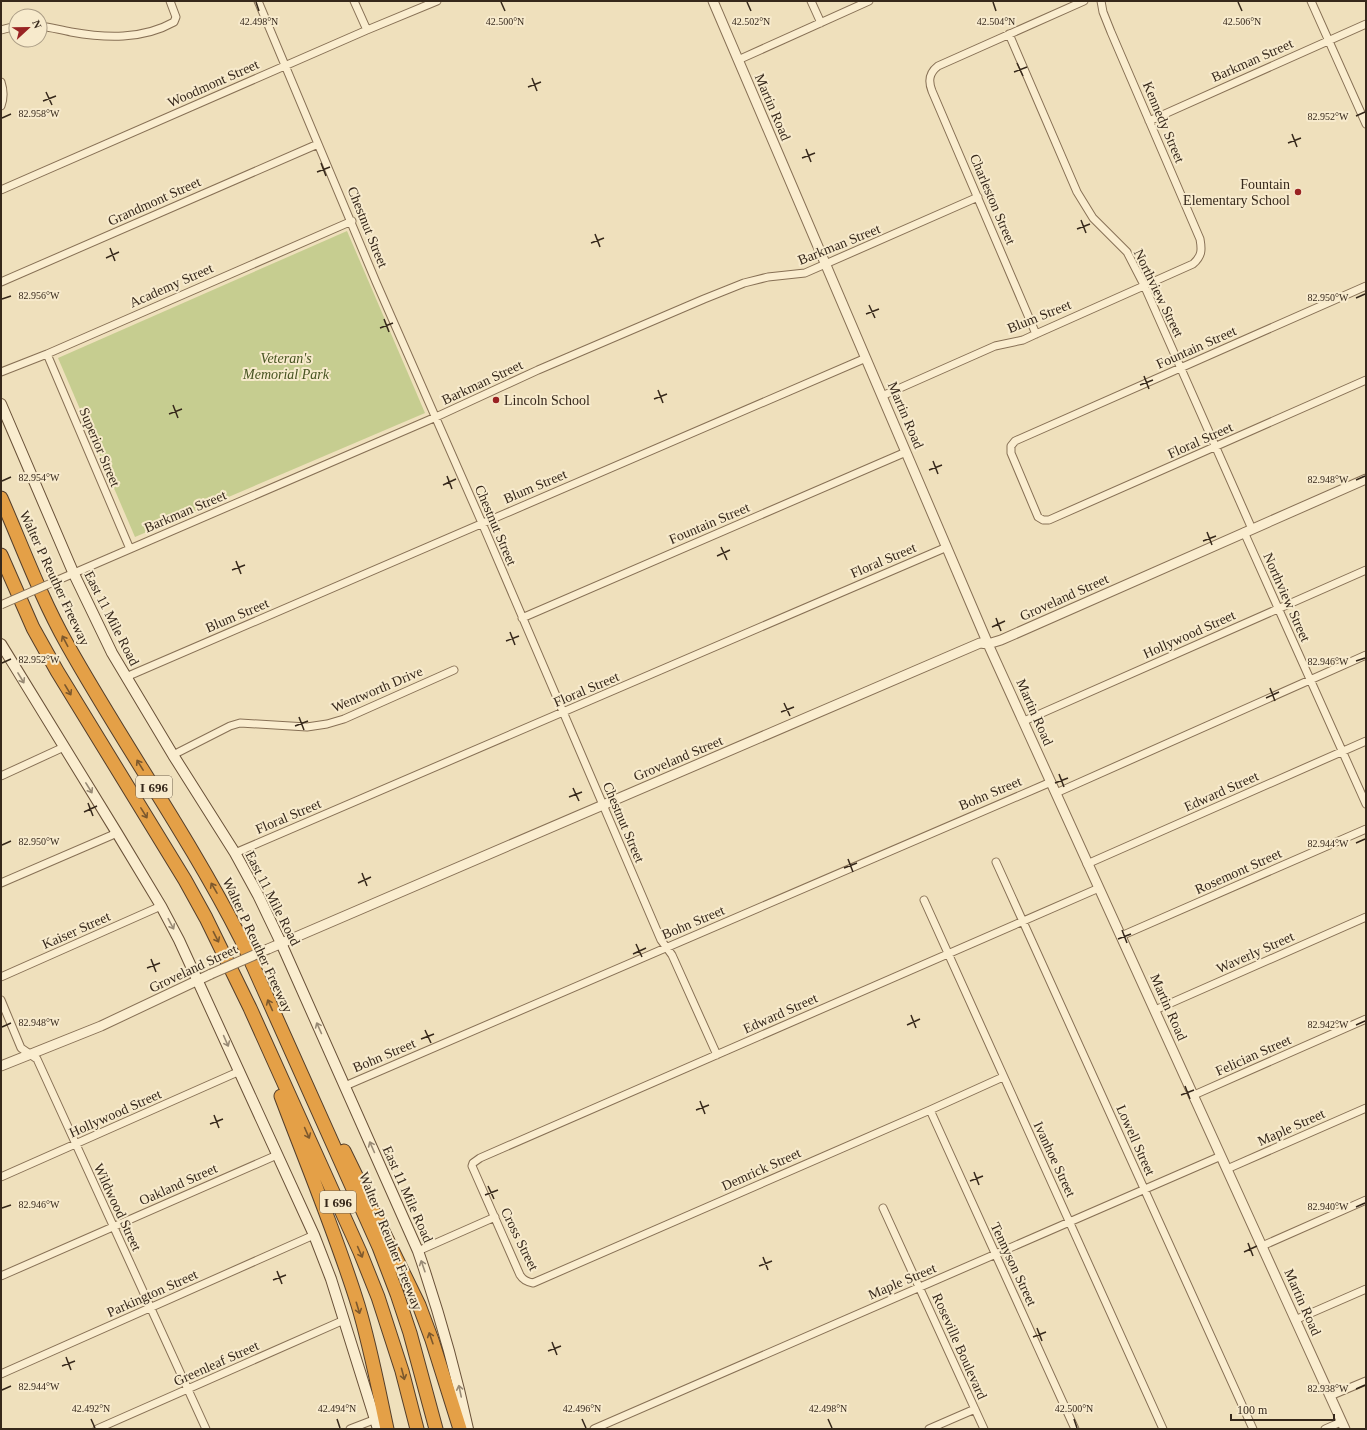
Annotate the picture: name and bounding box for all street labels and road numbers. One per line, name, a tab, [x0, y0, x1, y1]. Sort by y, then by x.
street label: Barkman Street	[1209, 36, 1295, 85]
street label: Woodmont Street	[165, 57, 261, 110]
street label: Martin Road	[752, 72, 793, 143]
street label: Kennedy Street	[1140, 79, 1187, 165]
street label: Charleston Street	[967, 152, 1018, 247]
street label: Grandmont Street	[106, 174, 203, 229]
street label: Chestnut Street	[344, 185, 391, 270]
street label: Barkman Street	[796, 221, 883, 268]
street label: Northview Street	[1131, 247, 1186, 340]
street label: Academy Street	[127, 260, 215, 311]
street label: Blum Street	[1005, 297, 1073, 336]
street label: Fountain Street	[1154, 323, 1239, 372]
street label: Barkman Street	[439, 357, 525, 408]
street label: Martin Road	[885, 380, 926, 451]
street label: Superior Street	[76, 405, 123, 489]
street label: Floral Street	[1165, 419, 1235, 461]
street label: Blum Street	[501, 466, 569, 507]
street label: Chestnut Street	[472, 483, 519, 568]
street label: Barkman Street	[142, 487, 228, 535]
street label: Fountain Street	[667, 500, 752, 547]
street label: Walter P Reuther Freeway	[17, 508, 92, 648]
street label: Floral Street	[848, 540, 918, 581]
street label: Northview Street	[1260, 550, 1313, 644]
street label: East 11 Mile Road	[81, 568, 142, 668]
street label: Groveland Street	[1018, 571, 1111, 624]
street label: Blum Street	[203, 595, 271, 636]
street label: Hollywood Street	[1141, 607, 1238, 661]
street label: Wentworth Drive	[330, 664, 425, 715]
street label: Floral Street	[551, 669, 621, 710]
street label: Martin Road	[1013, 677, 1056, 748]
street label: Groveland Street	[631, 733, 725, 784]
street label: Edward Street	[1182, 768, 1261, 815]
street label: Bohn Street	[957, 774, 1024, 813]
road number: I 696	[136, 776, 172, 798]
street label: Chestnut Street	[600, 780, 647, 865]
street label: Floral Street	[253, 796, 323, 837]
street label: Rosemont Street	[1193, 846, 1284, 897]
street label: East 11 Mile Road	[242, 848, 303, 948]
street label: Walter P Reuther Freeway	[220, 875, 295, 1015]
street label: Bohn Street	[660, 903, 727, 942]
street label: Kaiser Street	[40, 909, 113, 952]
street label: Waverly Street	[1214, 929, 1296, 976]
street label: Groveland Street	[147, 941, 240, 995]
street label: Martin Road	[1147, 972, 1190, 1043]
street label: Edward Street	[741, 990, 820, 1037]
street label: Felician Street	[1213, 1032, 1293, 1079]
street label: Bohn Street	[351, 1036, 418, 1075]
street label: Hollywood Street	[67, 1086, 164, 1140]
street label: Lowell Street	[1113, 1103, 1158, 1178]
street label: Maple Street	[1255, 1106, 1327, 1149]
street label: Ivanhoe Street	[1031, 1119, 1079, 1199]
street label: East 11 Mile Road	[380, 1144, 436, 1245]
street label: Demrick Street	[719, 1145, 803, 1194]
street label: Wildwood Street	[91, 1161, 144, 1253]
street label: Oakland Street	[137, 1161, 220, 1208]
street label: Walter P Reuther Freeway	[356, 1170, 425, 1312]
road number: I 696	[320, 1191, 356, 1213]
street label: Cross Street	[498, 1205, 541, 1273]
street label: Tennyson Street	[988, 1220, 1039, 1308]
street label: Maple Street	[866, 1260, 938, 1302]
street label: Parkington Street	[105, 1267, 200, 1320]
street label: Martin Road	[1281, 1267, 1324, 1338]
street label: Roseville Boulevard	[929, 1291, 990, 1402]
street label: Greenleaf Street	[171, 1338, 261, 1389]

